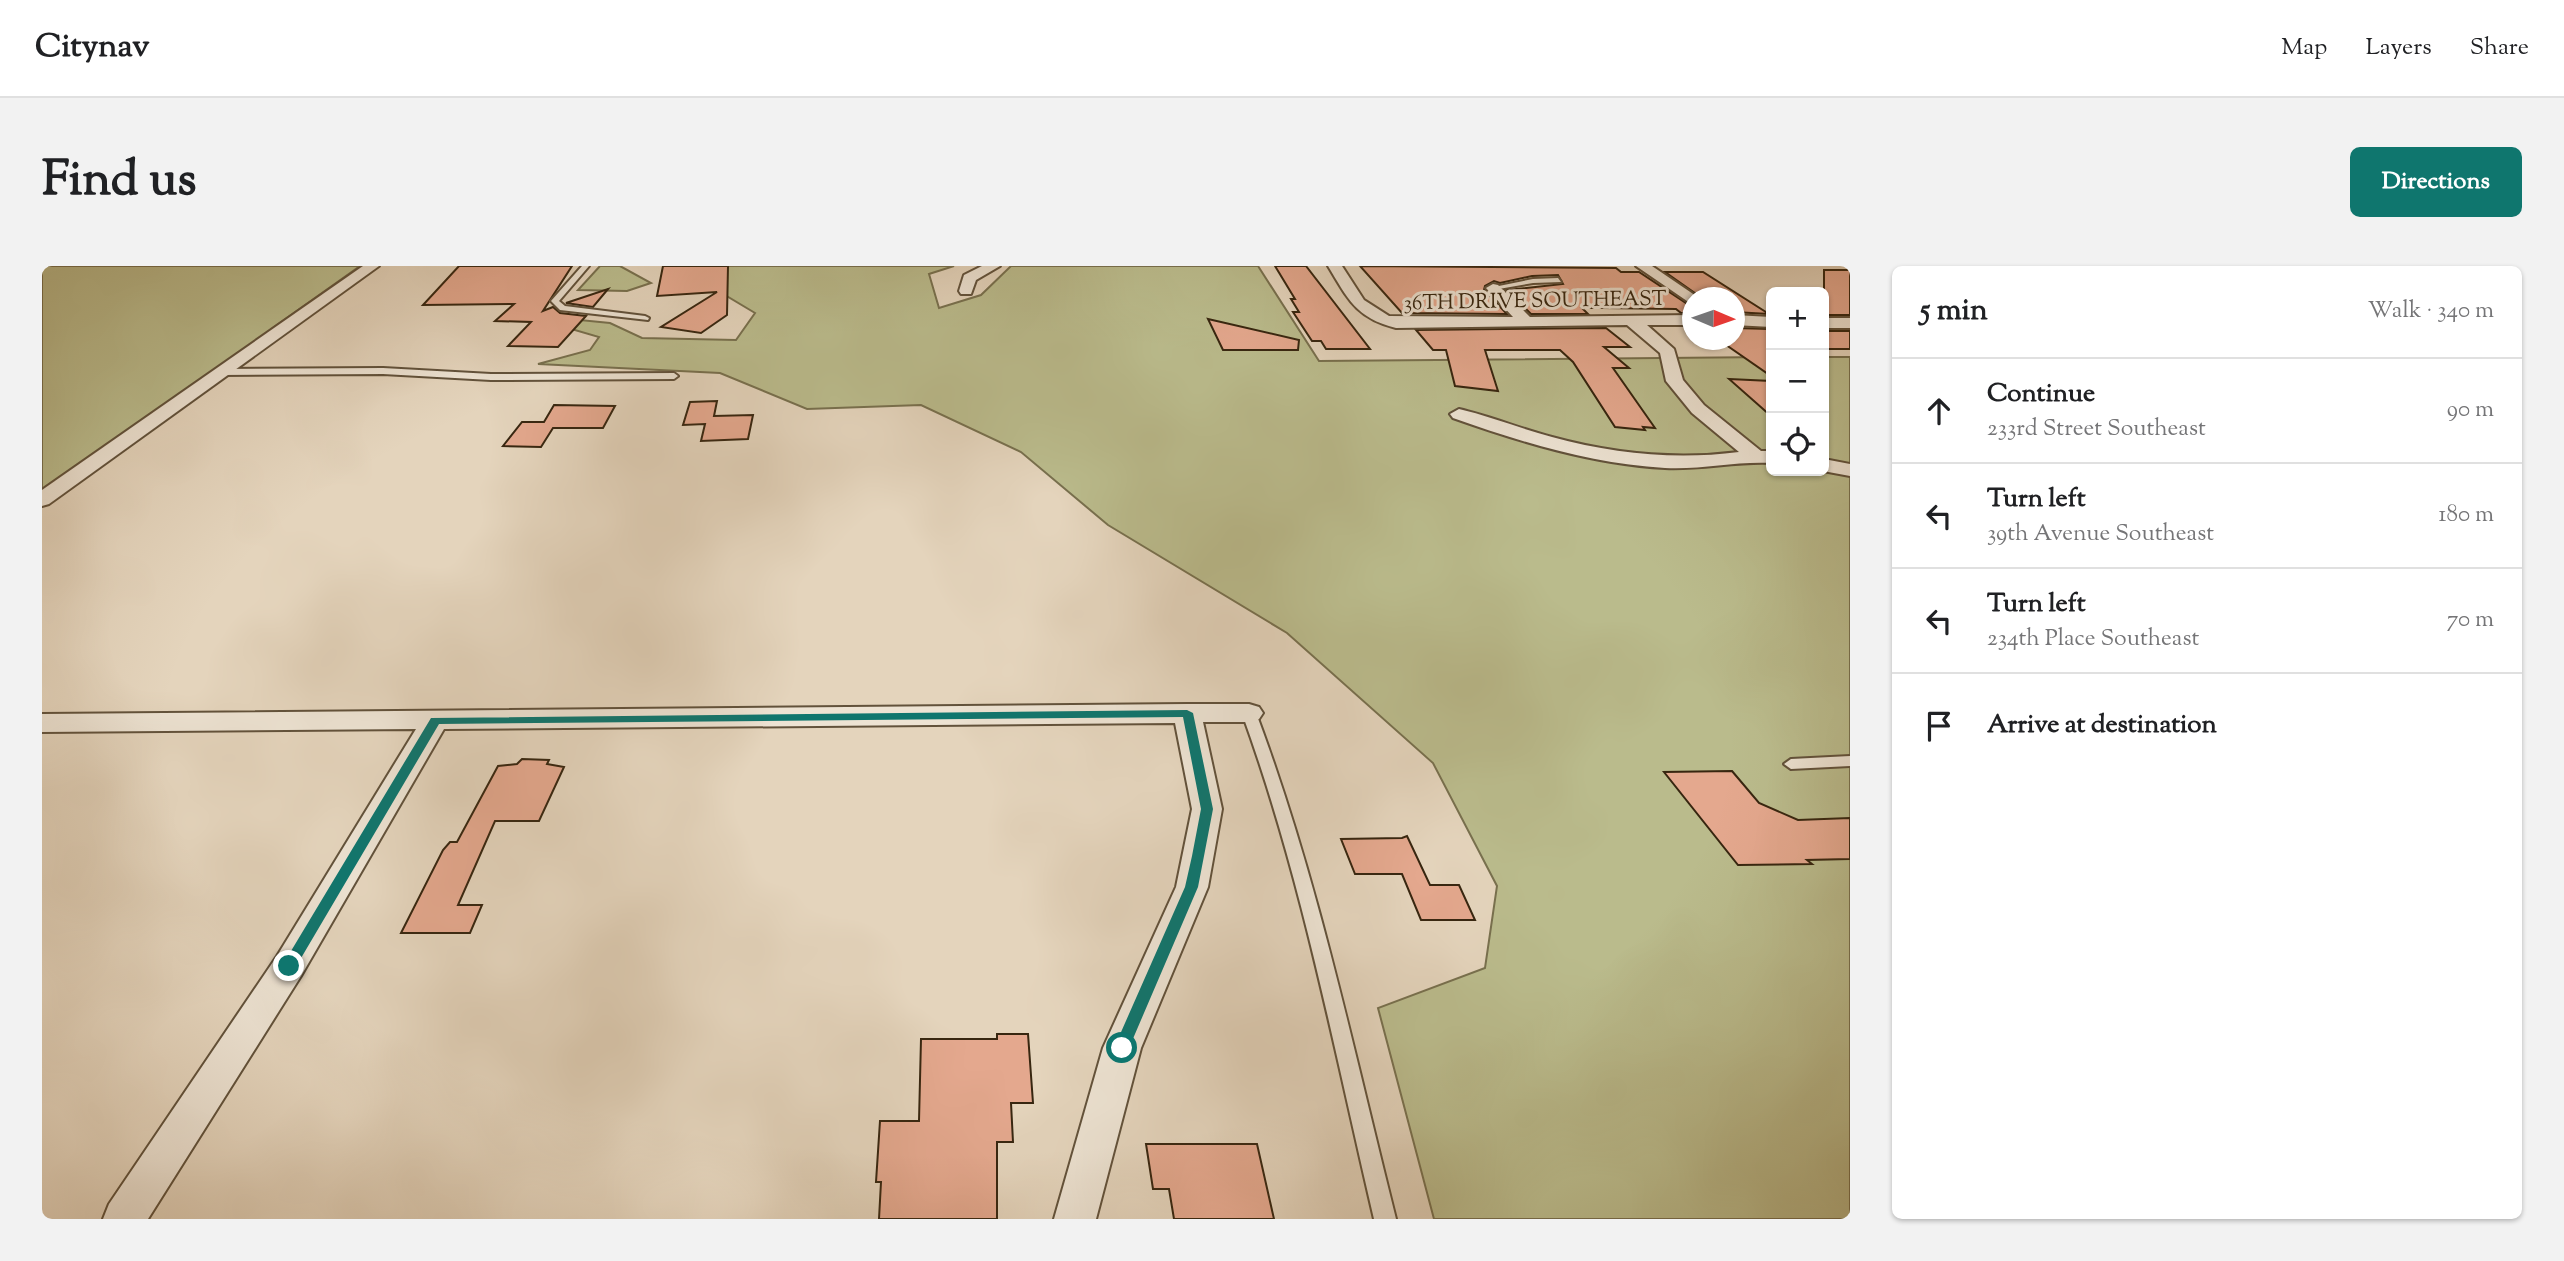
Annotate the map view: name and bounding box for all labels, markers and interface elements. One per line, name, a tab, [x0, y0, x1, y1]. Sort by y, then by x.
text: Citynav	[35, 24, 150, 72]
text: Map	[2281, 31, 2327, 65]
text: Layers	[2365, 31, 2432, 65]
text: Share	[2470, 31, 2529, 65]
text: Find us	[42, 147, 196, 217]
button: Directions	[2350, 147, 2522, 217]
street label: 36TH DRIVE SOUTHEAST	[1403, 285, 1667, 319]
north arrow	[1682, 287, 1745, 350]
map controls	[1766, 287, 1829, 476]
button: +	[1766, 287, 1829, 350]
text: 5 min	[1920, 290, 1988, 333]
text: Walk · 340 m	[2368, 295, 2494, 328]
button: −	[1766, 350, 1829, 413]
text: Continue	[1987, 376, 2095, 413]
icon: ahead	[1920, 392, 1958, 430]
text: 90 m	[2447, 394, 2494, 427]
button: locate	[1766, 413, 1829, 476]
text: 233rd Street Southeast	[1987, 413, 2206, 446]
text: Turn left	[1987, 481, 2086, 518]
icon: left	[1920, 497, 1958, 535]
text: 180 m	[2439, 499, 2494, 532]
text: 39th Avenue Southeast	[1987, 518, 2214, 551]
text: Turn left	[1987, 586, 2086, 623]
icon: left	[1920, 602, 1958, 640]
text: 70 m	[2447, 604, 2494, 637]
text: 234th Place Southeast	[1987, 623, 2199, 656]
icon: arrive	[1920, 707, 1958, 745]
text: Arrive at destination	[1987, 707, 2217, 744]
route end	[273, 950, 304, 981]
route start	[1106, 1032, 1137, 1063]

